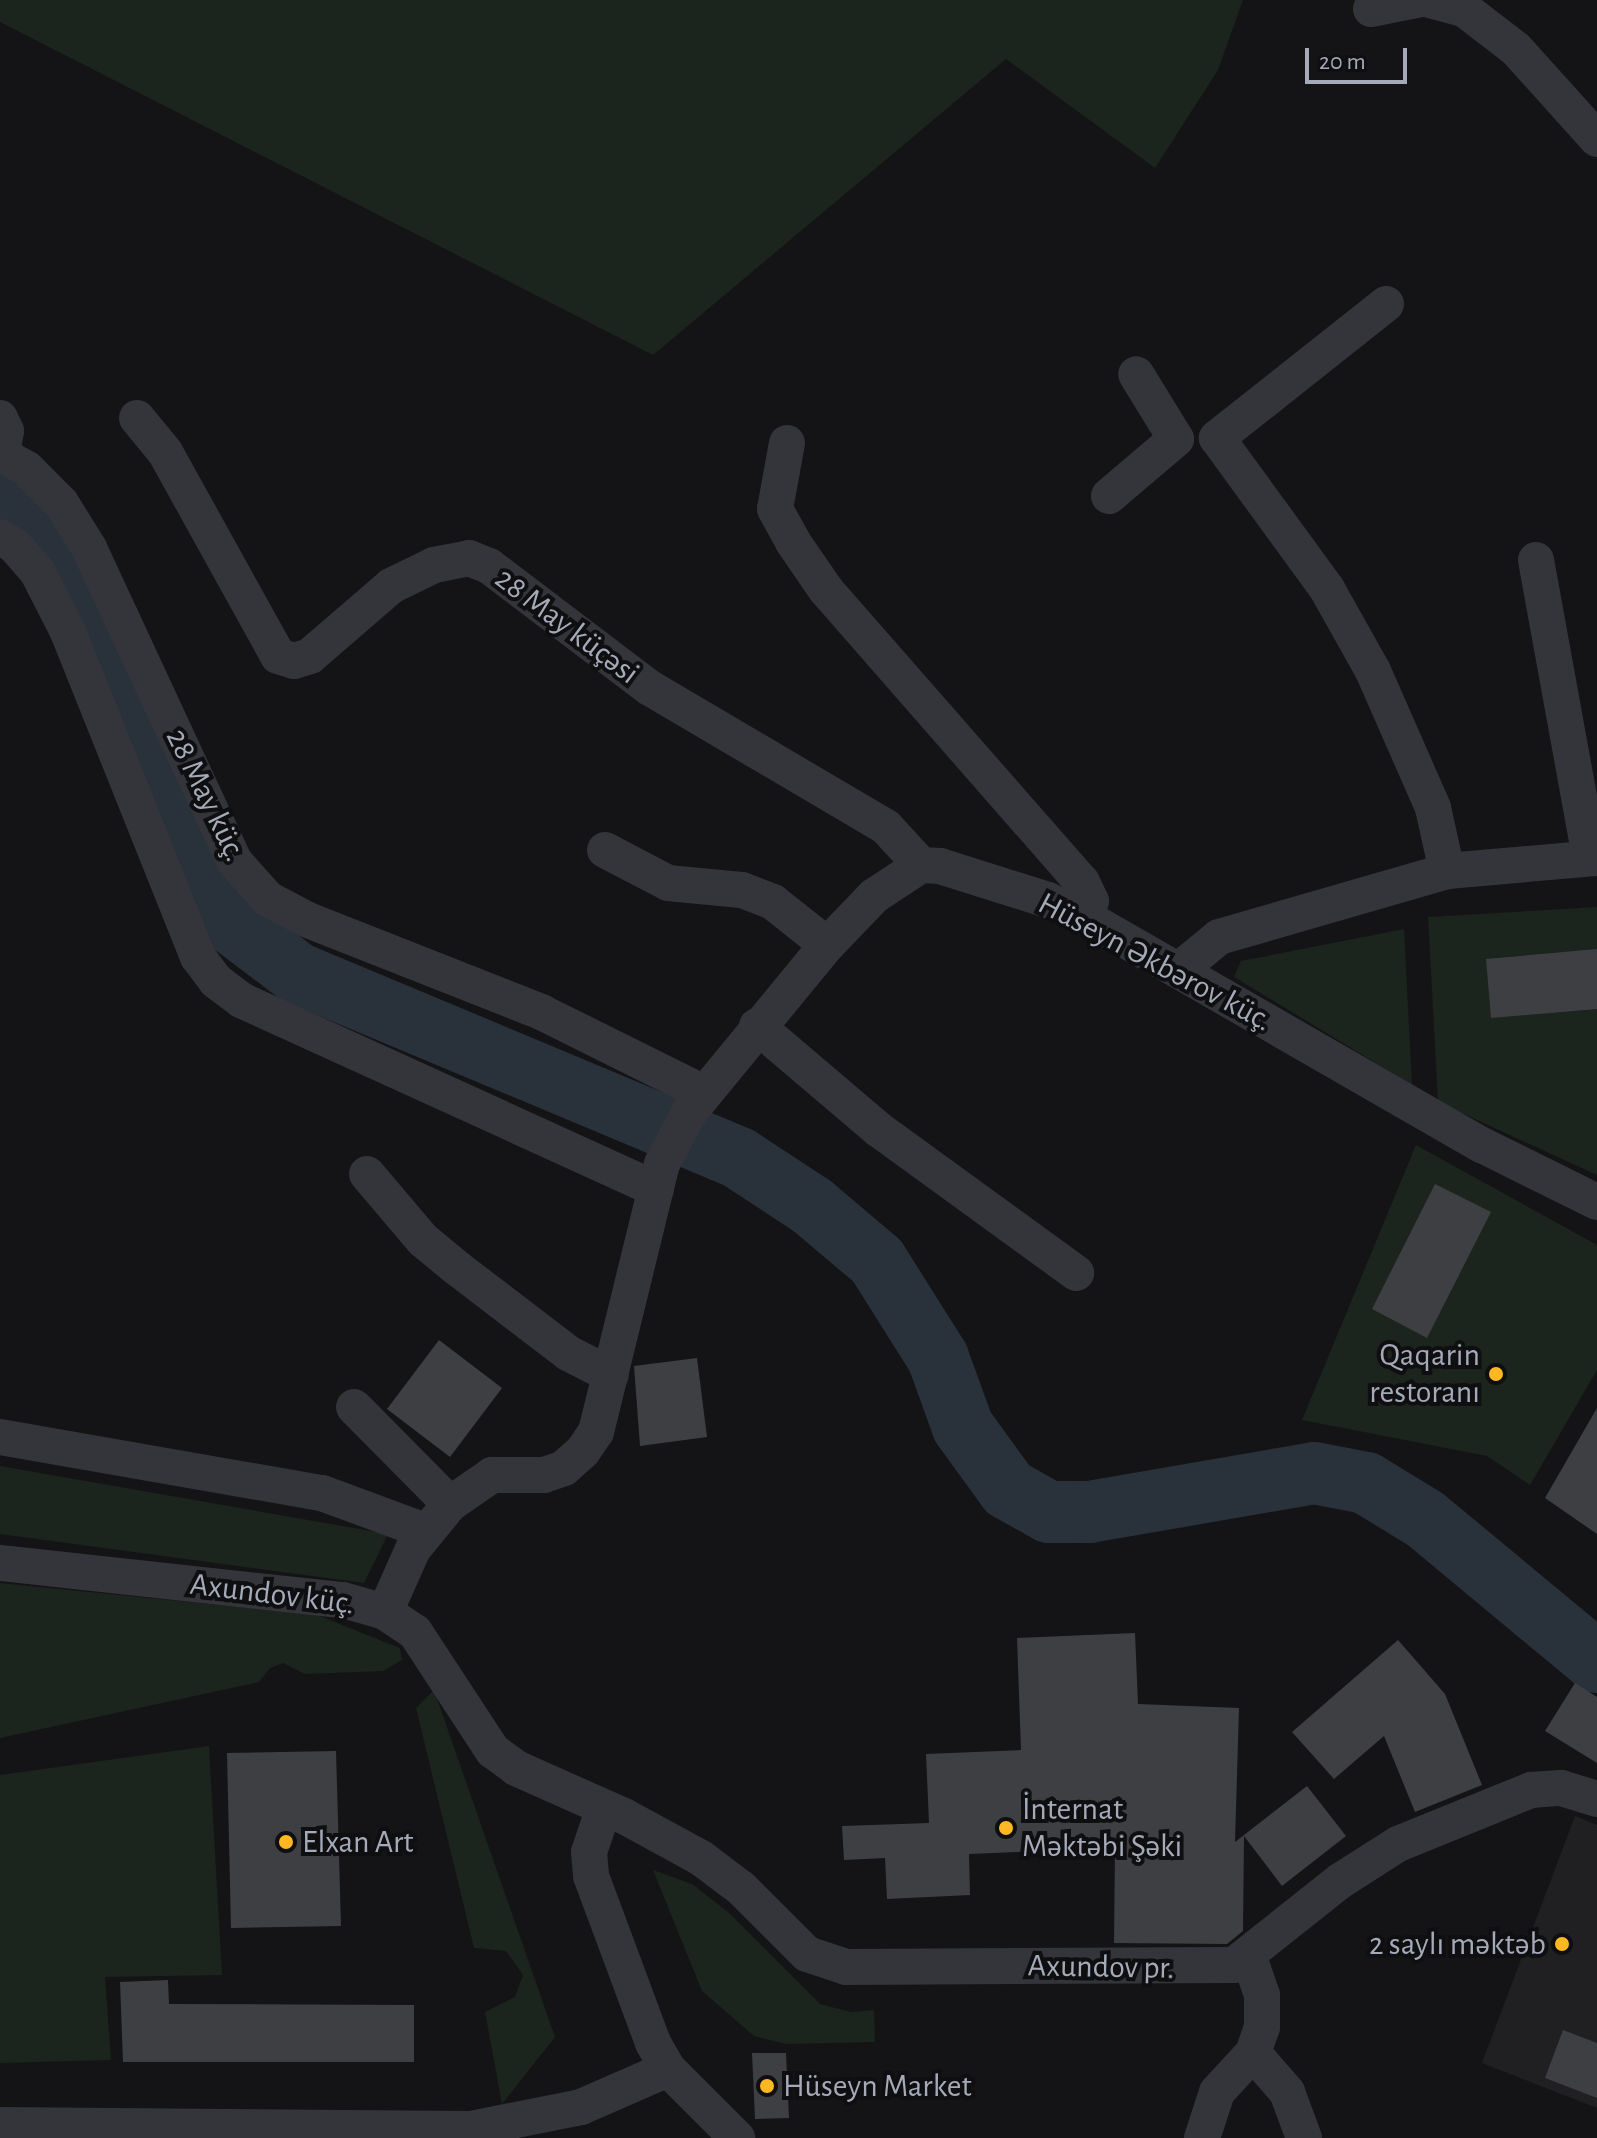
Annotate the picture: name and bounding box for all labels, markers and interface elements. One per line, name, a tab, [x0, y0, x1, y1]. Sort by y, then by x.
scale bar	[1309, 32, 1411, 82]
text: 20 m	[1319, 50, 1366, 74]
street label: 28 May küçəsi	[487, 559, 647, 693]
street label: 28 May küç.	[157, 722, 255, 868]
street label: Hüseyn Əkbərov küç.	[1032, 884, 1278, 1040]
place label: Qaqarin restoranı	[1369, 1337, 1480, 1412]
marker: Qaqarin restoranı	[1487, 1365, 1505, 1383]
street label: Axundov küç.	[188, 1565, 356, 1623]
place label: İnternat Məktəbi Şəki	[1022, 1791, 1182, 1866]
marker: İnternat Məktəbi Şəki	[997, 1819, 1015, 1837]
place label: Elxan Art	[302, 1823, 414, 1861]
marker: Elxan Art	[277, 1833, 295, 1851]
place label: 2 saylı məktəb	[1369, 1925, 1546, 1963]
marker: 2 saylı məktəb	[1553, 1935, 1571, 1953]
street label: Axundov pr.	[1027, 1947, 1175, 1987]
place label: Hüseyn Market	[783, 2067, 972, 2105]
marker: Hüseyn Market	[758, 2077, 776, 2095]

